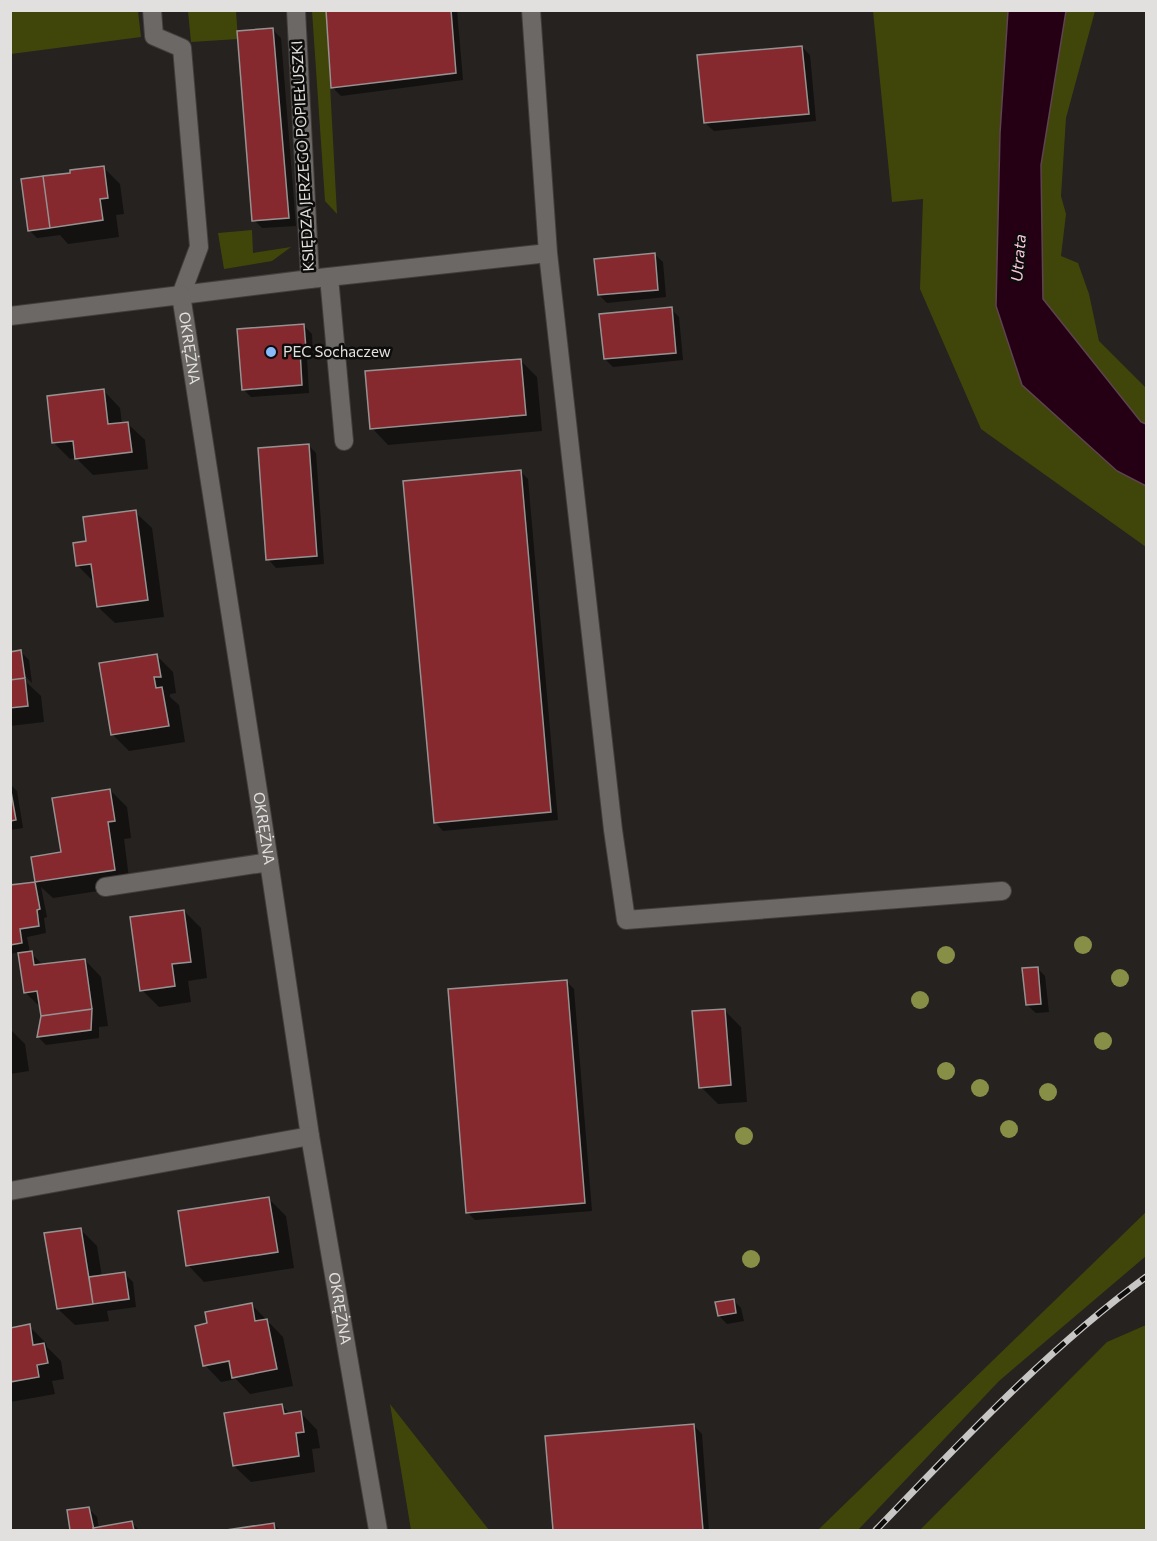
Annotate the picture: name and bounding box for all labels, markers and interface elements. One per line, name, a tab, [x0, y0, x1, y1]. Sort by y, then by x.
street label: KSIĘDZA JERZEGO POPIEŁUSZKI	[287, 40, 317, 272]
water label: Utrata	[1006, 233, 1029, 283]
street label: OKRĘŻNA	[176, 310, 205, 385]
place label: PEC Sochaczew	[283, 342, 391, 360]
marker: PEC Sochaczew	[264, 345, 278, 359]
street label: OKRĘŻNA	[250, 791, 279, 866]
street label: OKRĘŻNA	[326, 1271, 356, 1346]

